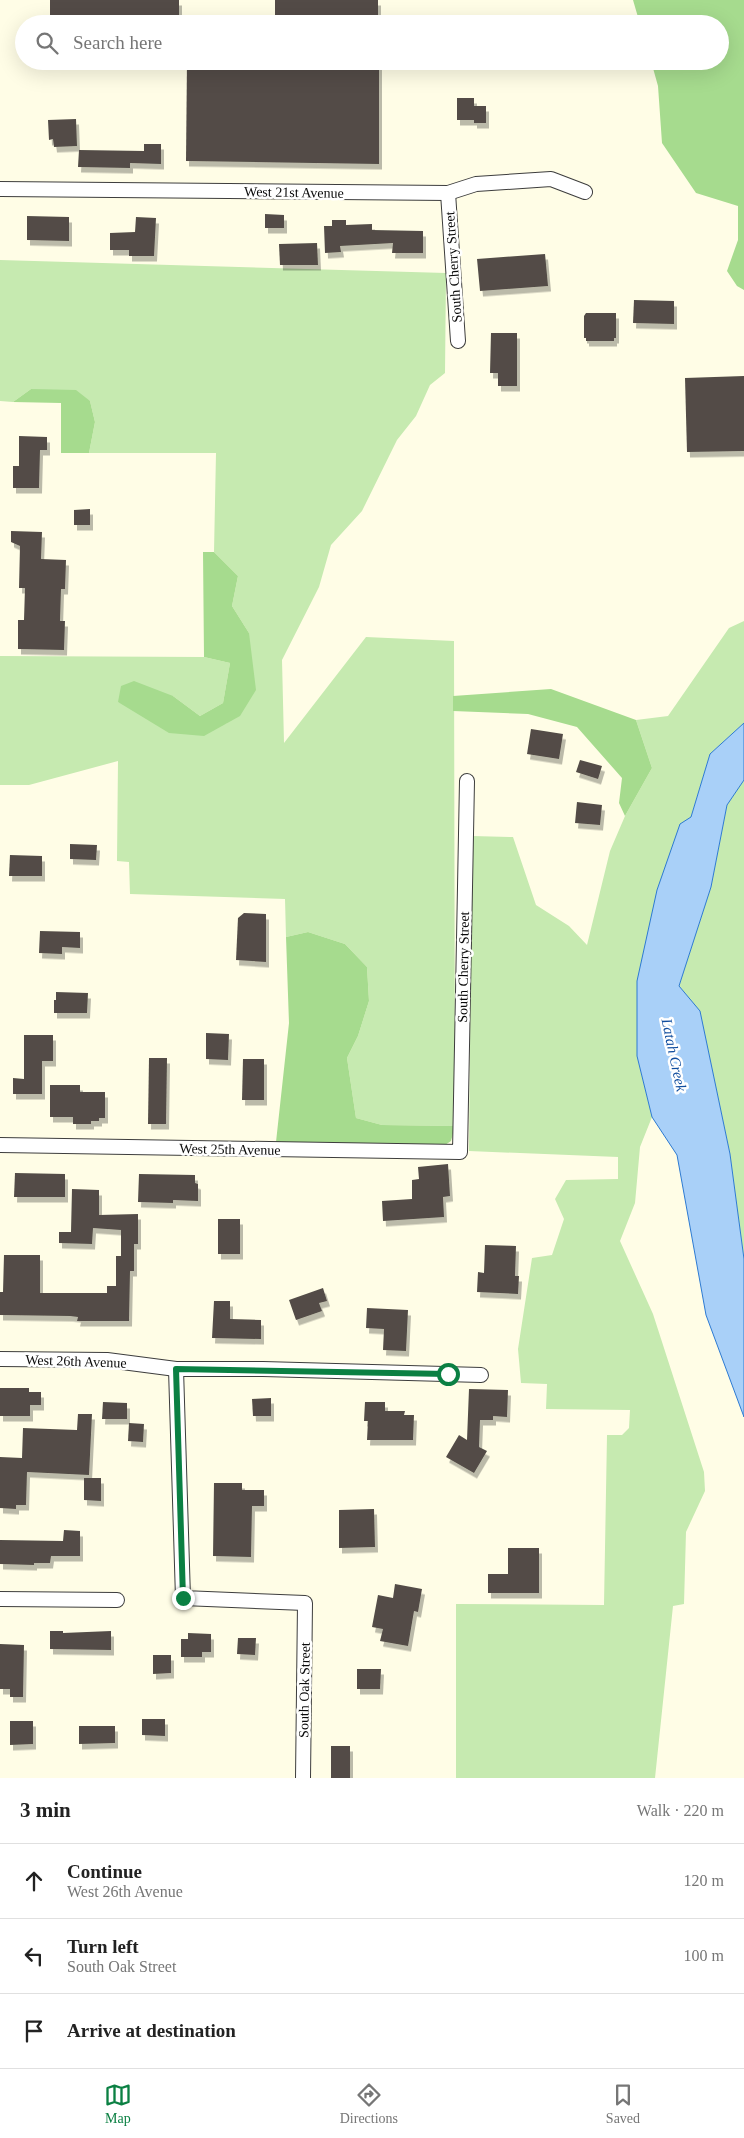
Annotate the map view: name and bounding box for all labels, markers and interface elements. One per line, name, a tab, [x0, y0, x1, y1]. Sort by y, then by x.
search box	[15, 15, 729, 70]
icon: search	[33, 29, 61, 57]
text: Search here	[73, 32, 162, 53]
street label: West 21st Avenue	[244, 184, 344, 201]
street label: South Cherry Street	[442, 211, 465, 323]
street label: South Cherry Street	[455, 911, 472, 1023]
water label: Latah Creek	[658, 1016, 690, 1093]
street label: West 25th Avenue	[179, 1141, 281, 1158]
street label: West 26th Avenue	[25, 1352, 127, 1371]
route start	[437, 1363, 460, 1386]
route end	[172, 1587, 195, 1610]
street label: South Oak Street	[296, 1642, 313, 1738]
text: 3 min	[20, 1798, 71, 1822]
text: Walk · 220 m	[637, 1802, 724, 1819]
text: Continue	[67, 1861, 142, 1882]
icon: ahead	[20, 1867, 48, 1895]
text: 120 m	[684, 1872, 724, 1889]
text: West 26th Avenue	[67, 1883, 183, 1900]
text: Turn left	[67, 1936, 139, 1957]
icon: left	[20, 1942, 48, 1970]
text: 100 m	[684, 1947, 724, 1964]
text: South Oak Street	[67, 1958, 176, 1975]
icon: arrive	[20, 2017, 48, 2045]
text: Arrive at destination	[67, 2020, 236, 2041]
tab: Map	[104, 2081, 132, 2127]
tab: Directions	[340, 2081, 398, 2127]
tab: Saved	[606, 2081, 640, 2127]

